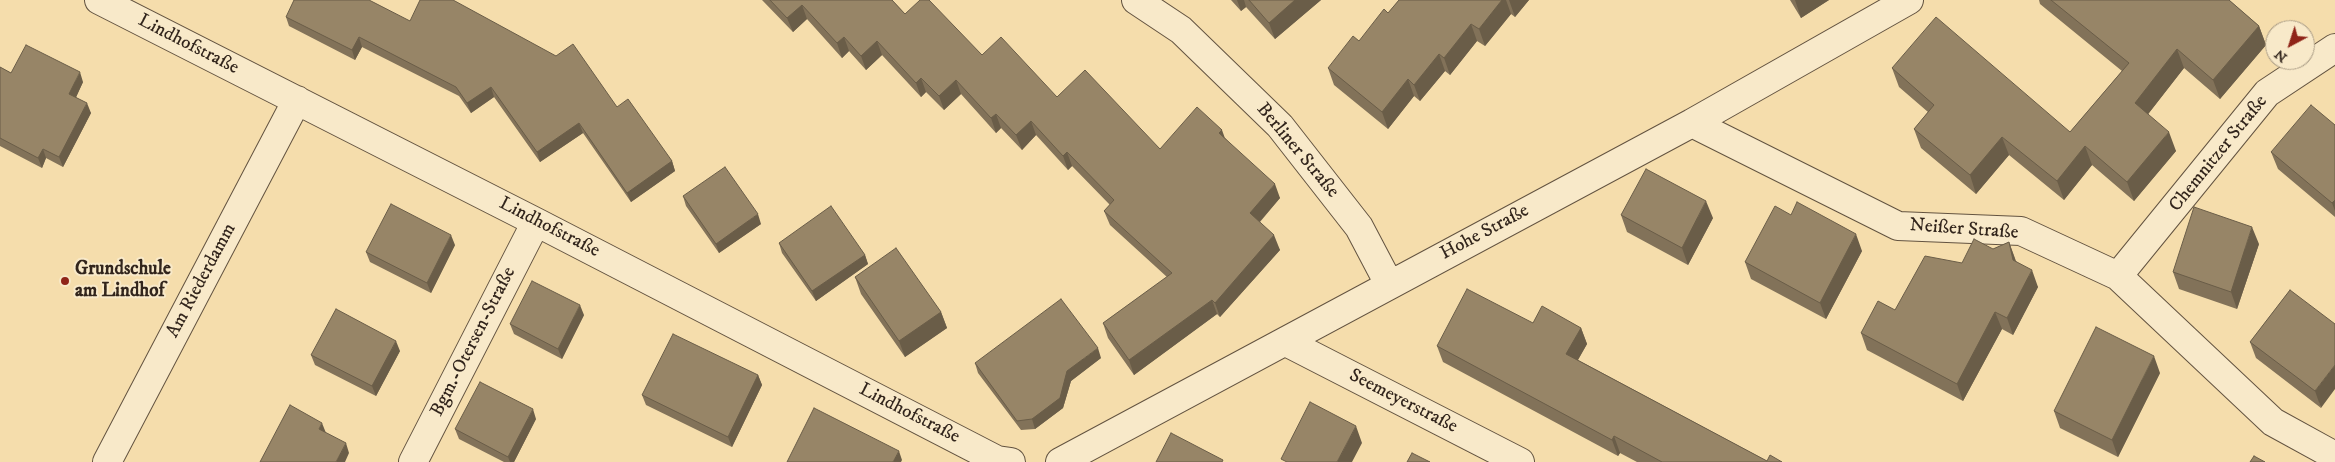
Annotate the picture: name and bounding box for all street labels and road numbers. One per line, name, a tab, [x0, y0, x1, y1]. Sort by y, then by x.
street label: Lindhofstraße	[134, 10, 242, 80]
street label: Chemnitzer Straße	[2165, 91, 2273, 217]
street label: Berliner Straße	[1251, 99, 1343, 203]
street label: Lindhofstraße	[495, 193, 603, 263]
street label: Hohe Straße	[1437, 200, 1533, 266]
street label: Neißer Straße	[1909, 215, 2019, 245]
street label: Am Riederdamm	[162, 220, 242, 342]
street label: Bgm.-Otersen-Straße	[426, 263, 522, 421]
street label: Seemeyerstraße	[1345, 365, 1461, 439]
street label: Lindhofstraße	[855, 379, 963, 449]

